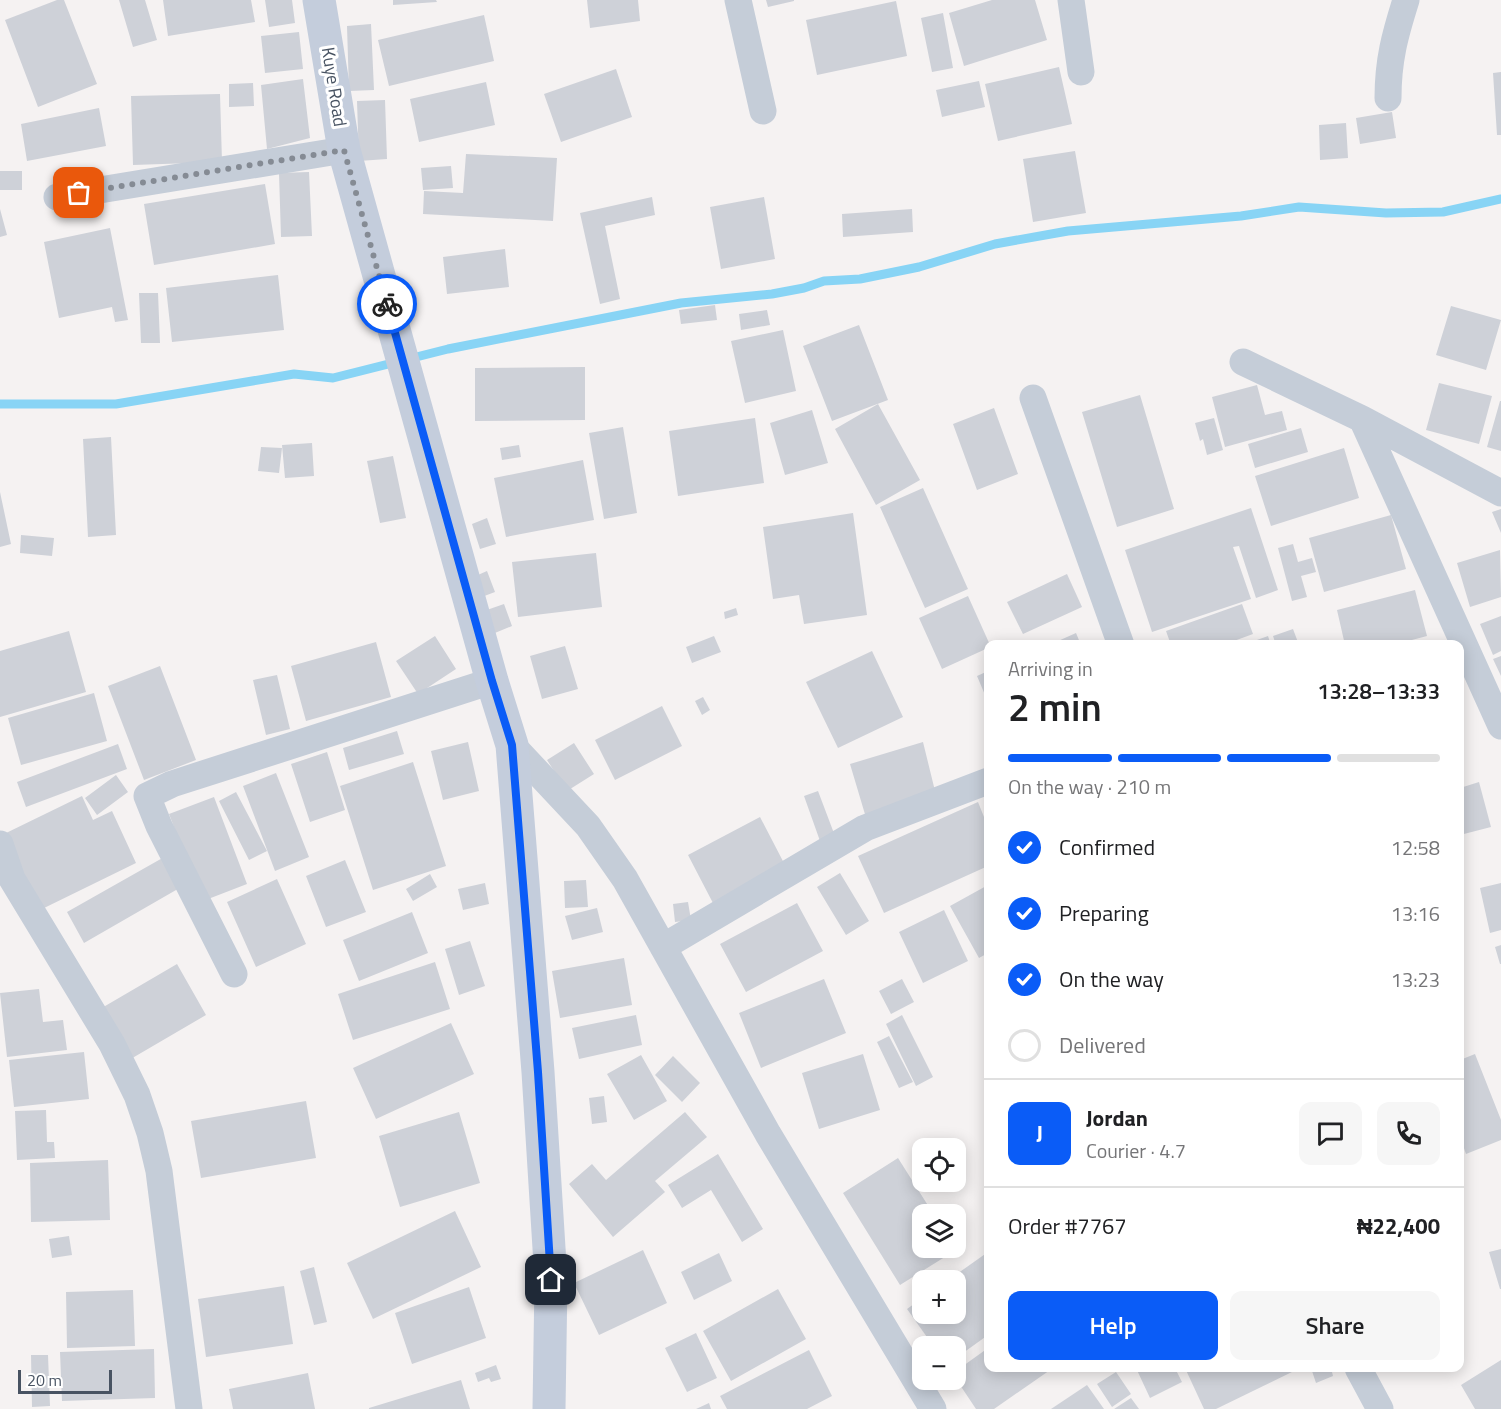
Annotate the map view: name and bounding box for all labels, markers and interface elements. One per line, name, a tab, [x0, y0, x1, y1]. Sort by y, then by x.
street label: Kuye Road	[315, 45, 354, 129]
pin	[53, 167, 104, 218]
icon: bag	[62, 176, 95, 209]
courier	[357, 274, 417, 334]
icon: bike	[371, 288, 404, 321]
text: Arriving in	[1008, 653, 1093, 684]
text: 13:28–13:33	[1317, 674, 1440, 708]
text: 2 min	[1008, 677, 1102, 736]
text: On the way · 210 m	[1008, 771, 1171, 802]
text: Confirmed	[1059, 830, 1155, 864]
icon: check	[1008, 831, 1041, 864]
text: 12:58	[1391, 832, 1440, 863]
text: Preparing	[1059, 896, 1149, 930]
icon: check	[1008, 897, 1041, 930]
text: 13:16	[1391, 898, 1440, 929]
text: On the way	[1059, 962, 1164, 996]
icon: check	[1008, 963, 1041, 996]
text: 13:23	[1391, 964, 1440, 995]
text: Delivered	[1059, 1028, 1146, 1062]
text: Jordan	[1086, 1101, 1148, 1135]
button: chat	[1299, 1102, 1362, 1165]
button: phone	[1377, 1102, 1440, 1165]
text: J	[1036, 1116, 1043, 1150]
text: Courier · 4.7	[1086, 1135, 1186, 1166]
map controls	[912, 1138, 966, 1390]
button: locate	[912, 1138, 966, 1192]
button: layers	[912, 1204, 966, 1258]
text: Order #7767	[1008, 1209, 1127, 1243]
text: ₦22,400	[1357, 1209, 1440, 1243]
pin	[525, 1254, 576, 1305]
icon: home	[534, 1263, 567, 1296]
button: +	[912, 1270, 966, 1324]
button: Help	[1008, 1291, 1218, 1360]
button: Share	[1230, 1291, 1440, 1360]
button: −	[912, 1336, 966, 1390]
scale bar	[18, 1367, 112, 1394]
text: 20 m	[27, 1368, 62, 1392]

